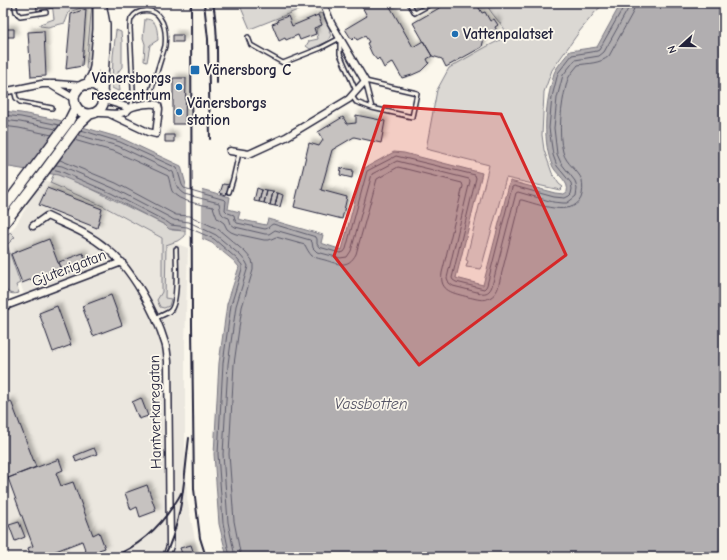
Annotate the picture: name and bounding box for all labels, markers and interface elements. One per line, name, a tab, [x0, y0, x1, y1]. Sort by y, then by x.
place label: Vattenpalatset	[463, 25, 554, 43]
north arrow	[661, 26, 701, 66]
marker: Vattenpalatset	[450, 29, 460, 39]
text: N	[665, 44, 679, 55]
place label: Vänersborg C	[204, 61, 291, 79]
marker: Vänersborg C	[189, 64, 201, 76]
place label: Vänersborgs resecentrum	[91, 69, 171, 104]
marker: Vänersborgs resecentrum	[174, 82, 184, 92]
place label: Vänersborgs station	[187, 94, 266, 129]
marker: Vänersborgs station	[174, 107, 184, 117]
street label: Gjuterigatan	[29, 246, 109, 290]
street label: Hantverkaregatan	[145, 355, 165, 469]
water label: Vassbotten	[334, 395, 408, 413]

